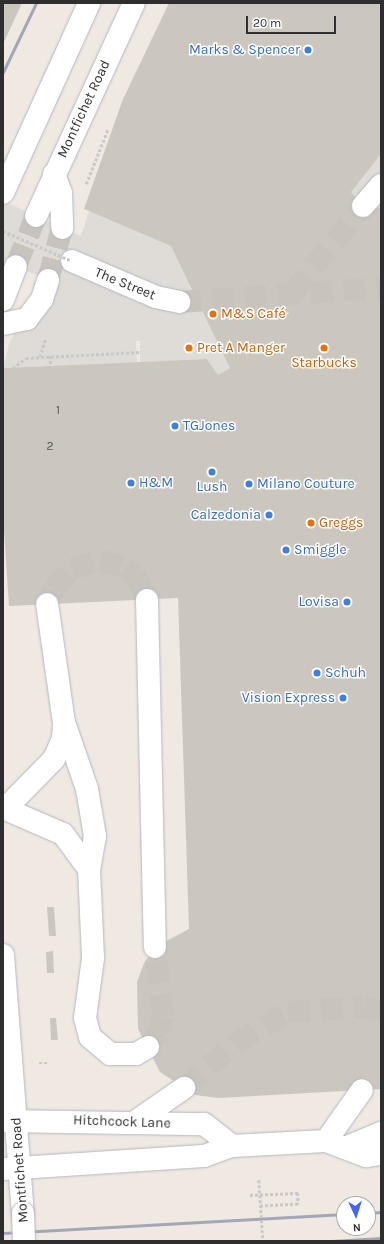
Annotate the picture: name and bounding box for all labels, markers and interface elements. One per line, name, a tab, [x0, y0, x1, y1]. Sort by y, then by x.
scale bar	[248, 8, 338, 34]
text: 20 m	[253, 16, 281, 30]
place label: Marks & Spencer	[189, 42, 300, 58]
marker: Marks & Spencer	[303, 45, 313, 55]
street label: Montfichet Road	[54, 57, 114, 161]
street label: The Street	[92, 264, 158, 304]
place label: M&S Café	[221, 306, 286, 322]
marker: M&S Café	[208, 309, 218, 319]
place label: Pret A Manger	[197, 340, 285, 356]
marker: Pret A Manger	[184, 343, 194, 353]
marker: Starbucks	[319, 343, 329, 353]
place label: Starbucks	[291, 355, 357, 371]
house number: 1	[56, 404, 60, 418]
place label: TGJones	[183, 418, 235, 434]
marker: TGJones	[170, 421, 180, 431]
house number: 2	[47, 440, 53, 454]
marker: Lush	[207, 467, 217, 477]
place label: H&M	[139, 475, 173, 491]
place label: Milano Couture	[257, 476, 355, 492]
marker: H&M	[126, 478, 136, 488]
place label: Lush	[197, 479, 227, 495]
marker: Milano Couture	[244, 479, 254, 489]
place label: Calzedonia	[191, 507, 261, 523]
marker: Calzedonia	[264, 510, 274, 520]
place label: Greggs	[319, 515, 363, 531]
marker: Greggs	[306, 518, 316, 528]
place label: Smiggle	[294, 542, 347, 558]
marker: Smiggle	[281, 545, 291, 555]
place label: Lovisa	[299, 594, 339, 610]
marker: Lovisa	[342, 597, 352, 607]
place label: Schuh	[325, 665, 366, 681]
marker: Schuh	[312, 668, 322, 678]
place label: Vision Express	[242, 690, 335, 706]
marker: Vision Express	[338, 693, 348, 703]
street label: Hitchcock Lane	[73, 1112, 171, 1132]
street label: Montfichet Road	[8, 1117, 32, 1223]
north arrow	[336, 1196, 376, 1236]
text: N	[352, 1221, 361, 1234]

